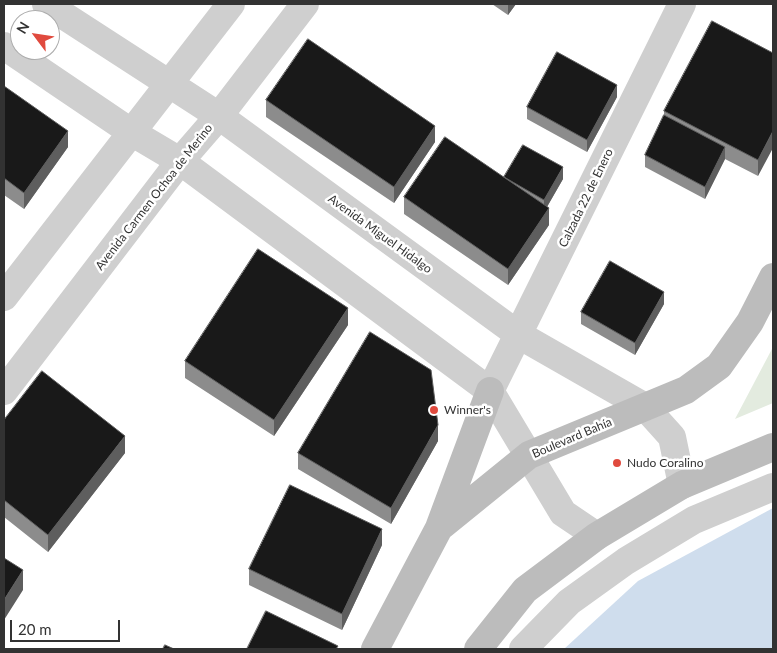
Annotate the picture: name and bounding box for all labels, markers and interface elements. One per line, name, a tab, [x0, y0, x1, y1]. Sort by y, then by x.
north arrow	[10, 10, 60, 60]
text: N	[13, 19, 33, 37]
street label: Avenida Carmen Ochoa de Merino	[92, 121, 216, 273]
street label: Calzada 22 de Enero	[556, 146, 616, 250]
street label: Avenida Miguel Hidalgo	[325, 191, 435, 277]
place label: Winner's	[444, 403, 491, 417]
marker: Winner's	[428, 404, 440, 416]
street label: Boulevard Bahía	[530, 415, 614, 461]
place label: Nudo Coralino	[627, 456, 703, 470]
marker: Nudo Coralino	[611, 457, 623, 469]
scale bar	[12, 610, 122, 642]
text: 20 m	[18, 620, 52, 638]

